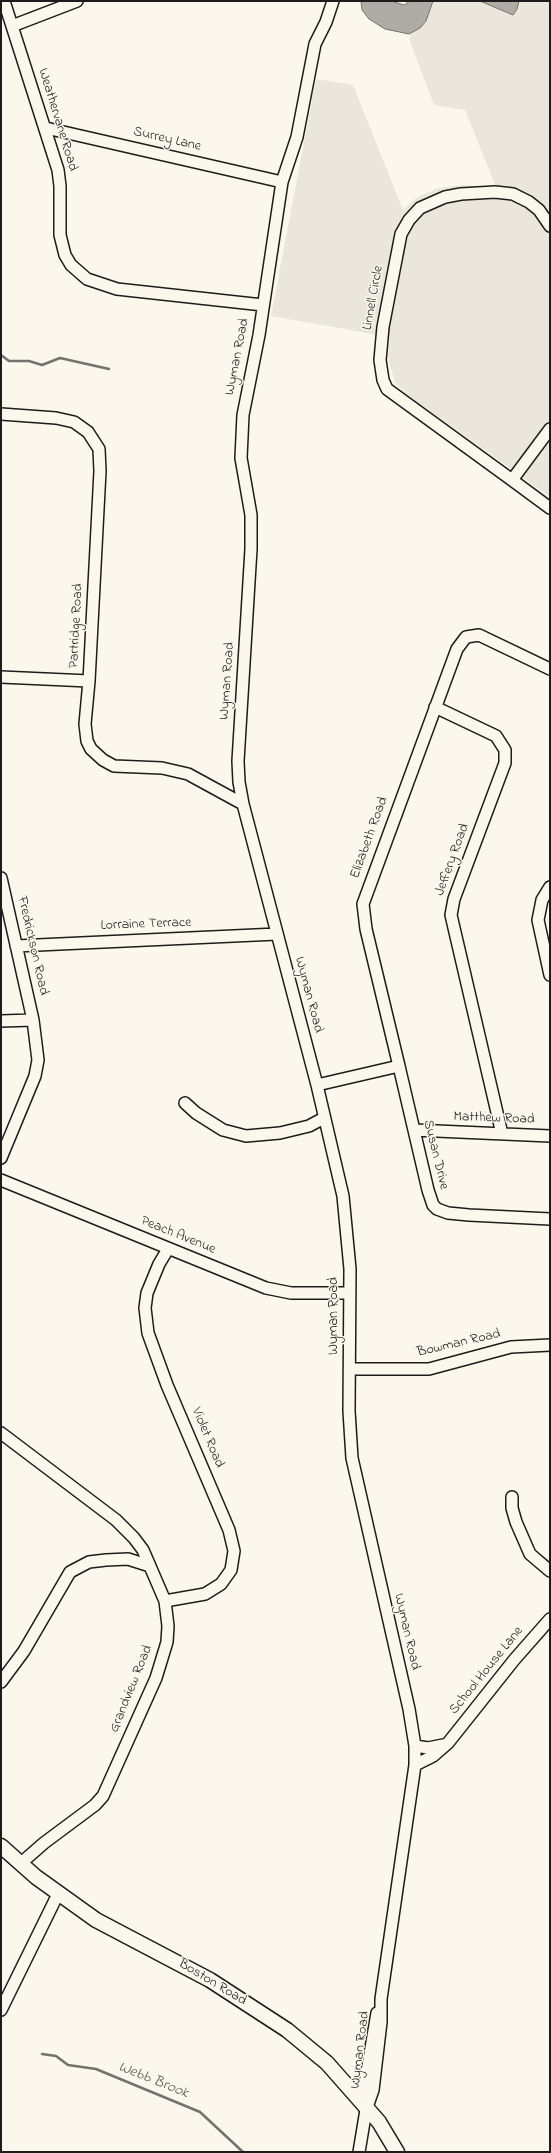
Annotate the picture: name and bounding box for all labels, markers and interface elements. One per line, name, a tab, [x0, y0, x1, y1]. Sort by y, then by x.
street label: Weathervane Road	[33, 67, 81, 173]
street label: Surrey Lane	[131, 124, 203, 156]
street label: Linnell Circle	[360, 264, 388, 332]
street label: Wyman Road	[222, 317, 254, 397]
street label: Partridge Road	[66, 583, 88, 669]
street label: Wyman Road	[217, 642, 239, 720]
street label: Elizabeth Road	[347, 795, 393, 881]
street label: Jeffery Road	[432, 822, 474, 898]
street label: Fredrickson Road	[12, 895, 52, 997]
street label: Lorraine Terrace	[100, 915, 192, 935]
street label: Wyman Road	[290, 955, 326, 1035]
street label: Matthew Road	[453, 1109, 535, 1129]
street label: Susan Drive	[418, 1118, 452, 1192]
street label: Peach Avenue	[138, 1213, 218, 1259]
street label: Wyman Road	[327, 1277, 343, 1355]
street label: Bowman Road	[416, 1326, 502, 1362]
street label: Violet Road	[187, 1405, 227, 1471]
street label: Wyman Road	[389, 1592, 423, 1672]
street label: School House Lane	[446, 1624, 528, 1718]
street label: Grandview Road	[107, 1643, 157, 1735]
street label: Boston Road	[175, 1956, 249, 2010]
street label: Wyman Road	[348, 2010, 374, 2090]
water label: Webb Brook	[115, 2059, 191, 2103]

